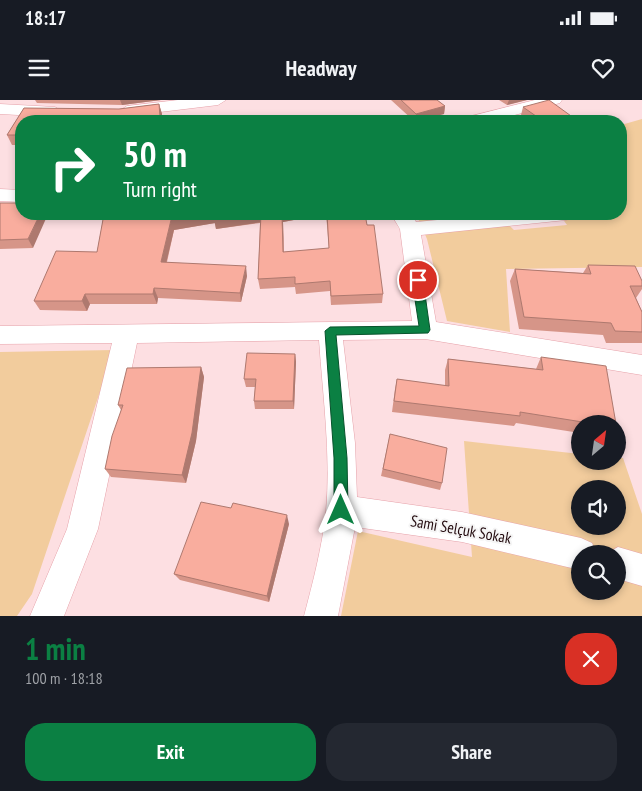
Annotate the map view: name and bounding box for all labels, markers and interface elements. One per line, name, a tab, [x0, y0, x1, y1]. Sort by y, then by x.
text: 18:17	[25, 6, 66, 30]
icon: menu	[25, 54, 53, 82]
text: Headway	[285, 54, 357, 82]
icon: heart	[589, 54, 617, 82]
text: 50 m	[123, 131, 187, 177]
icon: right	[40, 135, 105, 200]
text: Turn right	[123, 175, 197, 203]
pin	[397, 259, 439, 301]
icon: arrive	[404, 266, 432, 294]
north arrow	[571, 415, 626, 470]
map controls	[571, 415, 626, 600]
button: sound	[571, 480, 626, 535]
position arrow	[314, 483, 366, 535]
street label: Sami Selçuk Sokak	[409, 510, 514, 548]
button: search	[571, 545, 626, 600]
text: 1 min	[25, 629, 86, 668]
button: close	[565, 633, 617, 685]
text: 100 m · 18:18	[25, 668, 103, 688]
button: Exit	[25, 723, 316, 781]
button: Share	[326, 723, 617, 781]

